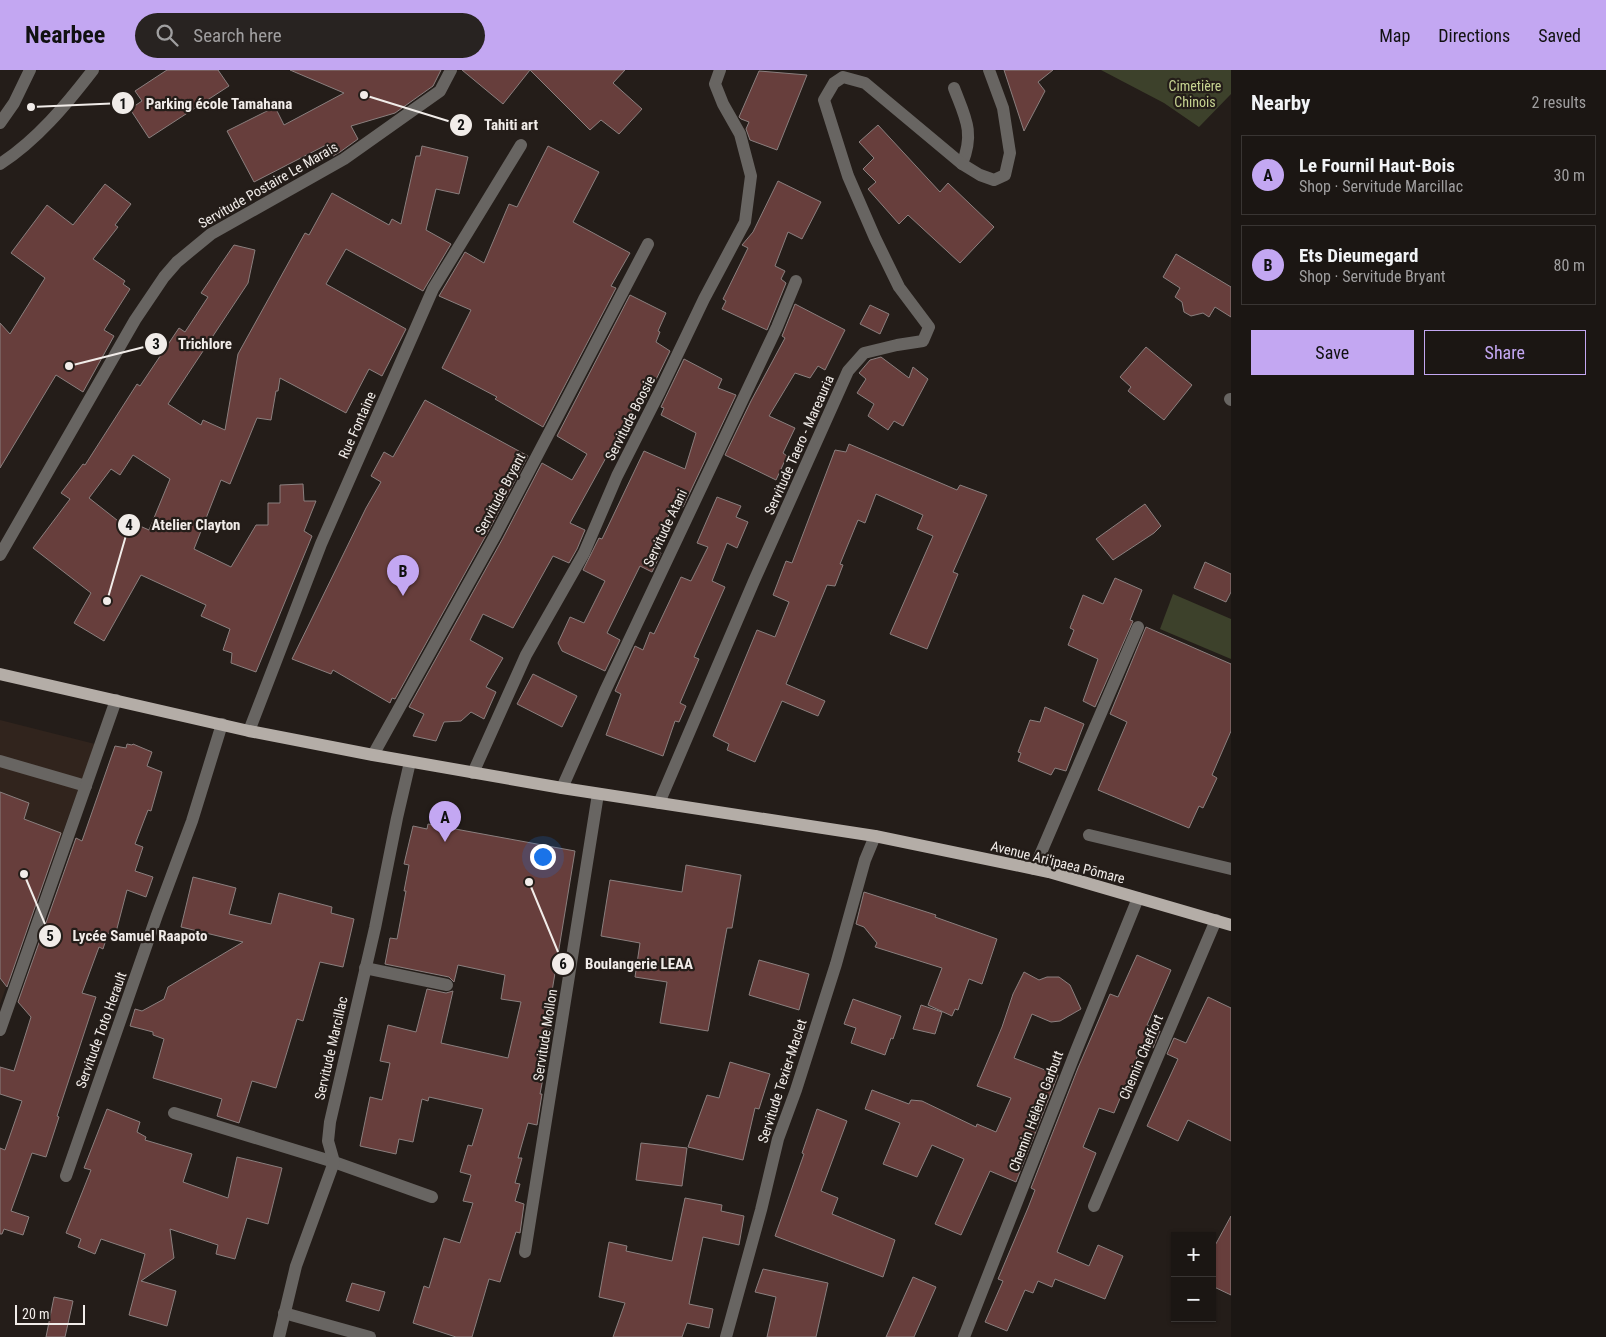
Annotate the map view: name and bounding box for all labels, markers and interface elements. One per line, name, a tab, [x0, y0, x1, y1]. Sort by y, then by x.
search box	[135, 13, 485, 58]
text: Nearbee	[25, 21, 105, 49]
icon: search	[153, 21, 181, 49]
text: Search here	[193, 24, 282, 47]
text: Map	[1379, 25, 1410, 46]
text: Directions	[1438, 25, 1510, 46]
text: Saved	[1538, 25, 1581, 46]
park label: Cimetière Chinois	[1169, 78, 1222, 110]
callout: Parking école Tamahana	[110, 88, 302, 118]
text: Nearby	[1251, 91, 1310, 115]
text: 2 results	[1531, 93, 1586, 112]
text: 1	[119, 95, 127, 113]
text: Parking école Tamahana	[146, 95, 292, 113]
callout: Tahiti art	[449, 110, 548, 140]
text: 2	[457, 116, 465, 134]
text: Tahiti art	[484, 116, 538, 134]
street label: Servitude Postaire Le Marais	[196, 139, 340, 231]
text: Le Fournil Haut-Bois	[1299, 154, 1455, 177]
text: A	[1263, 166, 1273, 185]
text: 30 m	[1553, 166, 1585, 185]
text: Shop · Servitude Marcillac	[1299, 177, 1463, 196]
text: Ets Dieumegard	[1299, 244, 1418, 267]
text: B	[1264, 256, 1272, 275]
text: 80 m	[1553, 256, 1585, 275]
text: Shop · Servitude Bryant	[1299, 267, 1446, 286]
callout: Trichlore	[143, 329, 242, 359]
button: Save	[1251, 330, 1414, 375]
button: Share	[1424, 330, 1586, 375]
text: 3	[152, 335, 160, 353]
text: Trichlore	[178, 335, 232, 353]
street label: Servitude Boosie	[602, 373, 658, 463]
street label: Servitude Taero - Mareauria	[761, 373, 837, 517]
street label: Rue Fontaine	[335, 389, 379, 461]
street label: Servitude Bryant	[472, 450, 528, 538]
street label: Servitude Atani	[640, 487, 690, 569]
callout: Atelier Clayton	[117, 510, 251, 540]
text: 4	[125, 516, 133, 534]
text: Atelier Clayton	[152, 516, 240, 534]
pin: B	[387, 555, 419, 596]
pin: A	[429, 801, 461, 842]
street label: Avenue Ari'ipaea Pōmare	[989, 838, 1127, 886]
your location	[530, 844, 556, 870]
callout: Lycée Samuel Raapoto	[37, 921, 217, 951]
text: 5	[46, 927, 54, 945]
text: Lycée Samuel Raapoto	[73, 927, 207, 945]
callout: Boulangerie LEAA	[550, 949, 703, 979]
text: 6	[559, 955, 567, 973]
text: Boulangerie LEAA	[585, 955, 693, 973]
street label: Servitude Toto Herault	[72, 970, 130, 1090]
street label: Servitude Mollon	[530, 988, 560, 1082]
street label: Servitude Marcillac	[311, 995, 351, 1101]
street label: Chemin Cheffort	[1116, 1012, 1166, 1102]
street label: Servitude Texier-Maclet	[754, 1017, 810, 1145]
street label: Chemin Hélène Garbutt	[1006, 1048, 1066, 1174]
map controls	[1171, 1232, 1216, 1322]
button: +	[1171, 1232, 1216, 1277]
button: −	[1171, 1277, 1216, 1322]
scale bar	[15, 1302, 85, 1325]
text: 20 m	[22, 1306, 50, 1322]

